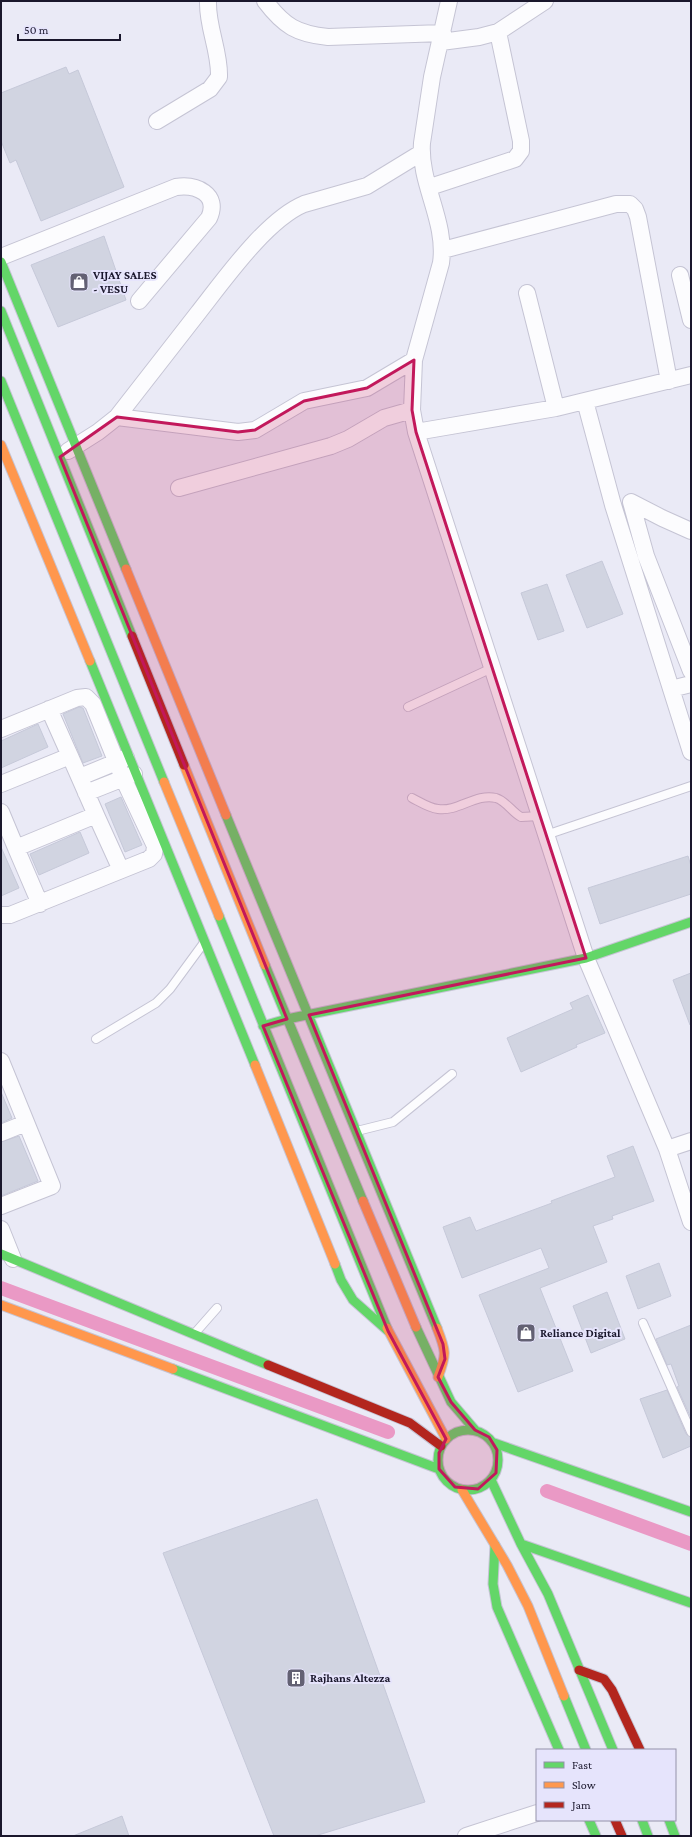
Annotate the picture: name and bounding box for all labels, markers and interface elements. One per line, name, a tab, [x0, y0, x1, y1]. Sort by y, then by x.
scale bar	[18, 16, 120, 42]
text: 50 m	[24, 23, 49, 37]
place label: VIJAY SALES - VESU	[92, 268, 156, 296]
shop icon: VIJAY SALES - VESU	[68, 271, 90, 293]
shop icon: Reliance Digital	[515, 1322, 537, 1344]
place label: Reliance Digital	[540, 1326, 621, 1340]
building icon: Rajhans Altezza	[285, 1667, 307, 1689]
place label: Rajhans Altezza	[310, 1671, 391, 1685]
legend	[536, 1749, 676, 1821]
text: Fast	[572, 1758, 593, 1772]
text: Slow	[572, 1778, 596, 1792]
text: Jam	[571, 1798, 591, 1812]

